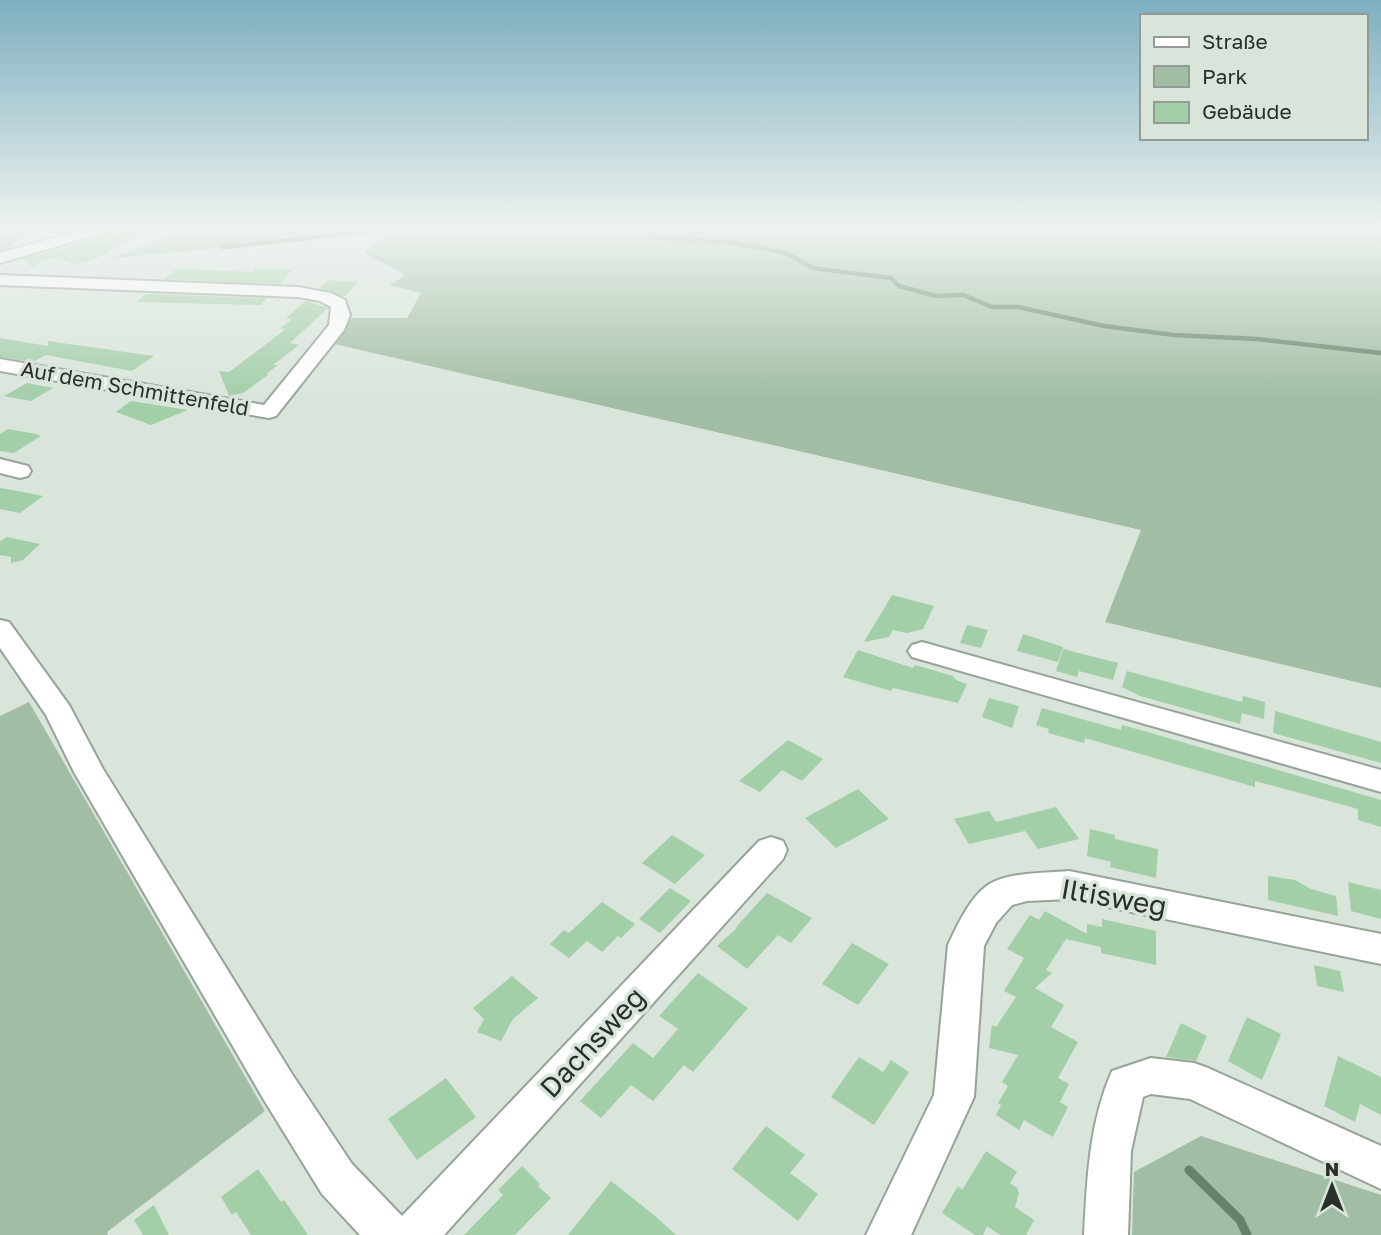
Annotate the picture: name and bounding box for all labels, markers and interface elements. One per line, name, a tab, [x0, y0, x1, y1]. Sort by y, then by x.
legend	[1140, 14, 1367, 140]
text: Straße	[1202, 28, 1268, 54]
text: Park	[1202, 63, 1248, 89]
text: Gebäude	[1202, 98, 1292, 124]
street label: Auf dem Schmittenfeld	[19, 355, 251, 421]
street label: Iltisweg	[1059, 871, 1169, 923]
street label: Dachsweg	[533, 980, 651, 1104]
north arrow	[1297, 1151, 1367, 1221]
text: N	[1325, 1157, 1339, 1180]

